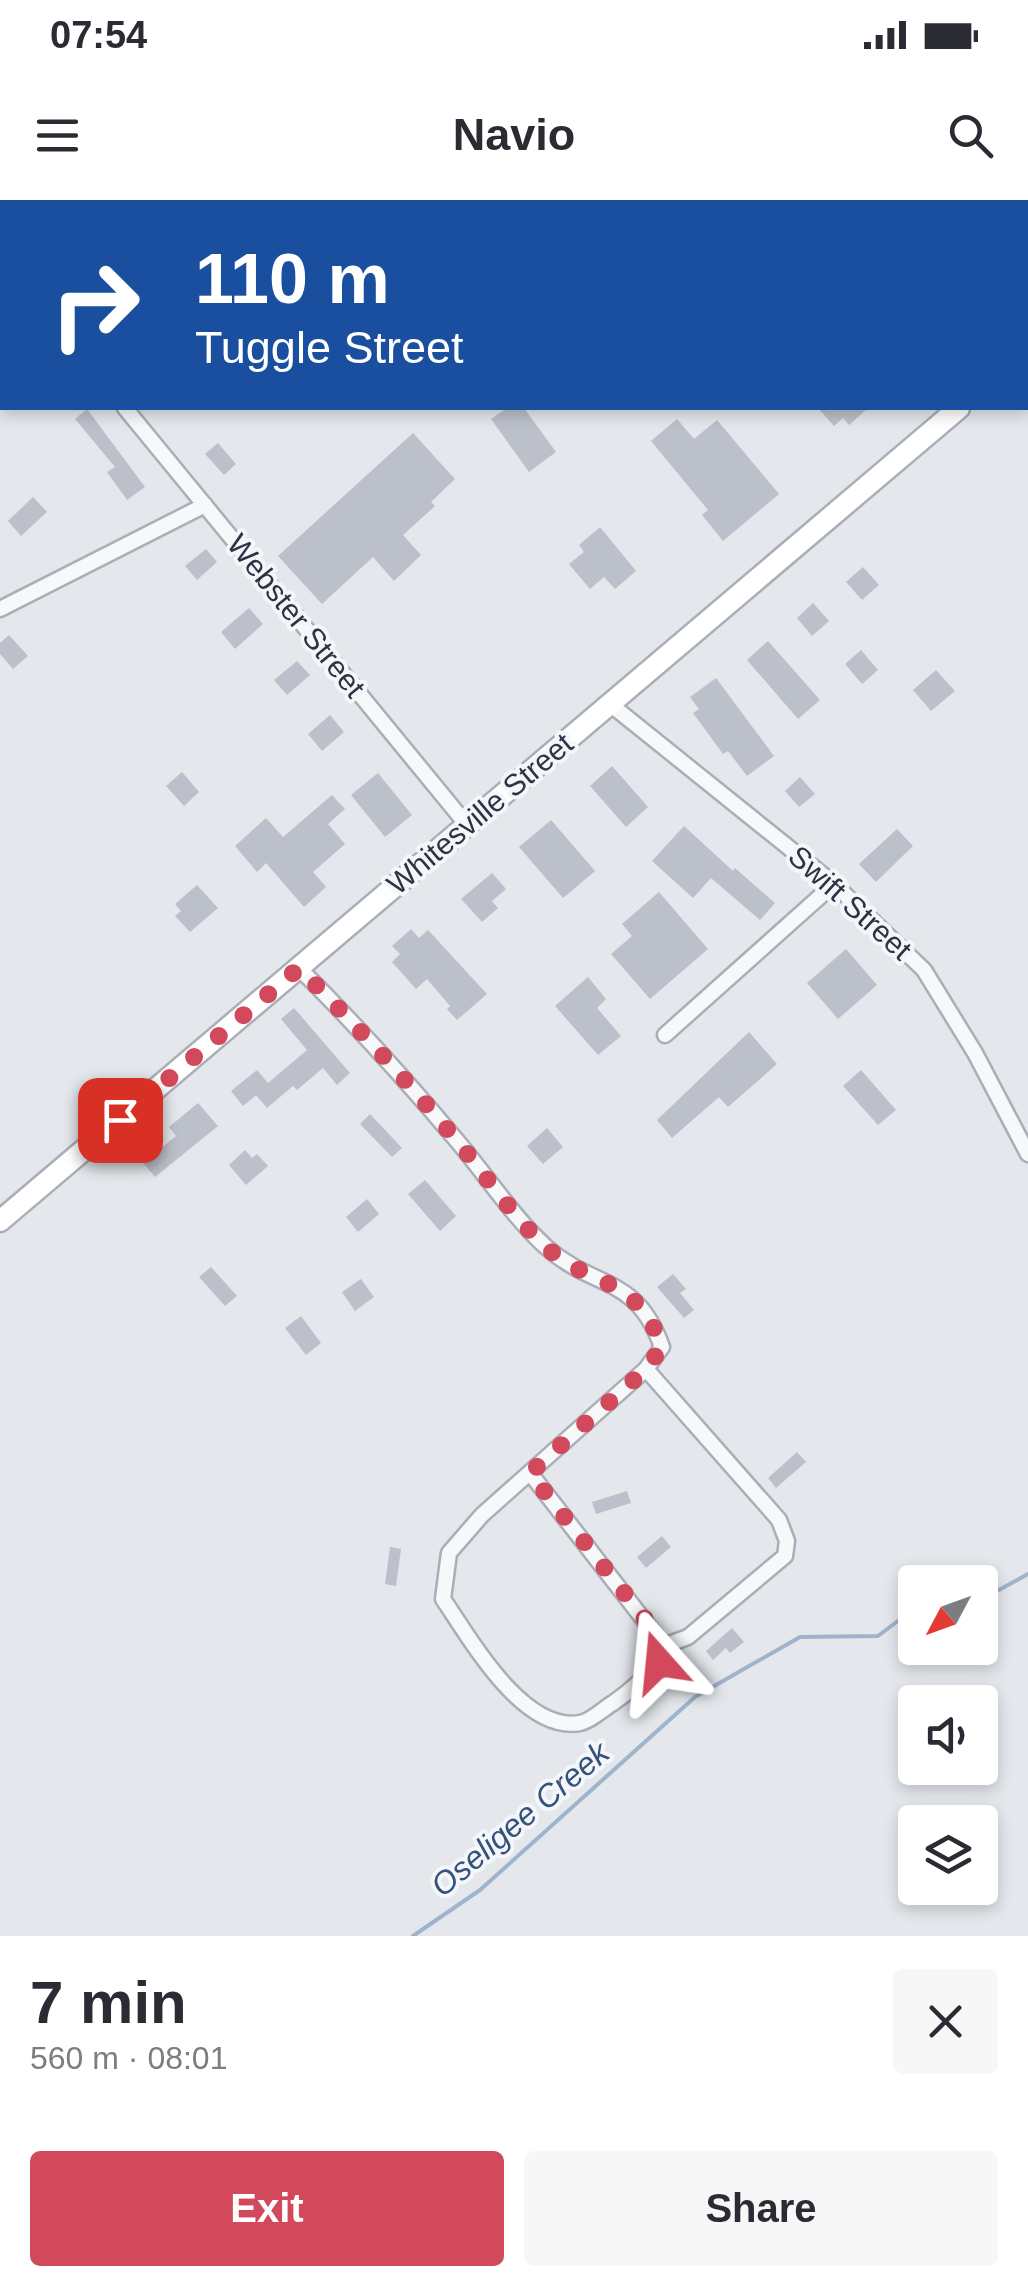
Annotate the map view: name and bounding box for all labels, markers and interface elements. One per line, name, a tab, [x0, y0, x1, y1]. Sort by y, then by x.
text: 07:54	[50, 14, 147, 56]
icon: menu	[30, 108, 85, 163]
icon: search	[943, 108, 998, 163]
text: Navio	[453, 109, 575, 160]
icon: right	[30, 240, 160, 370]
text: 110 m	[195, 240, 390, 318]
text: Tuggle Street	[195, 322, 463, 373]
street label: Webster Street	[221, 528, 372, 704]
street label: Whitesville Street	[380, 726, 580, 901]
street label: Swift Street	[782, 839, 919, 967]
pin	[78, 1078, 163, 1163]
icon: arrive	[93, 1093, 148, 1148]
north arrow	[898, 1565, 998, 1665]
map controls	[898, 1565, 998, 1905]
position arrow	[607, 1610, 711, 1714]
button: sound	[898, 1685, 998, 1785]
water label: Oseligee Creek	[424, 1733, 618, 1904]
button: layers	[898, 1805, 998, 1905]
text: 7 min	[30, 1969, 187, 2036]
button: close	[893, 1969, 998, 2074]
text: 560 m · 08:01	[30, 2040, 227, 2076]
button: Exit	[30, 2151, 504, 2266]
button: Share	[524, 2151, 998, 2266]

